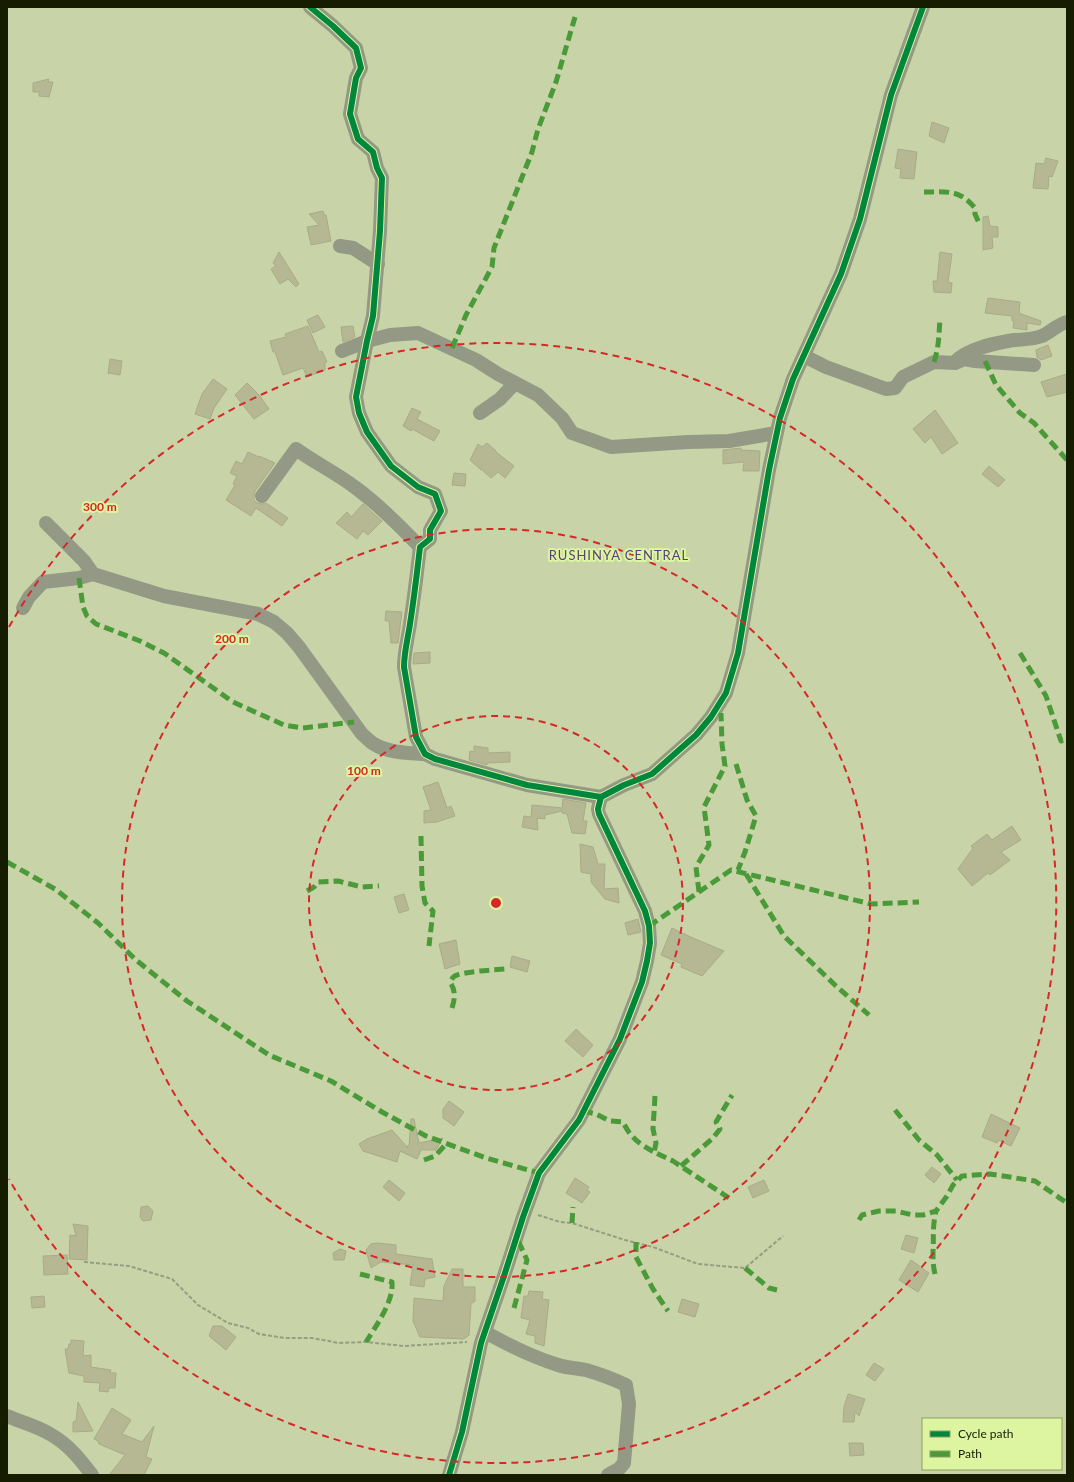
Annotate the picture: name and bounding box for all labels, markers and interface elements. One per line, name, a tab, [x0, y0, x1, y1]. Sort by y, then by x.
text: 300 m	[83, 499, 117, 514]
district label: RUSHINYA CENTRAL	[549, 547, 689, 563]
text: 200 m	[215, 631, 249, 646]
text: 100 m	[347, 763, 381, 778]
centre of rings	[489, 896, 503, 910]
legend	[922, 1418, 1062, 1470]
text: Cycle path	[958, 1426, 1013, 1441]
text: Path	[958, 1446, 982, 1461]

